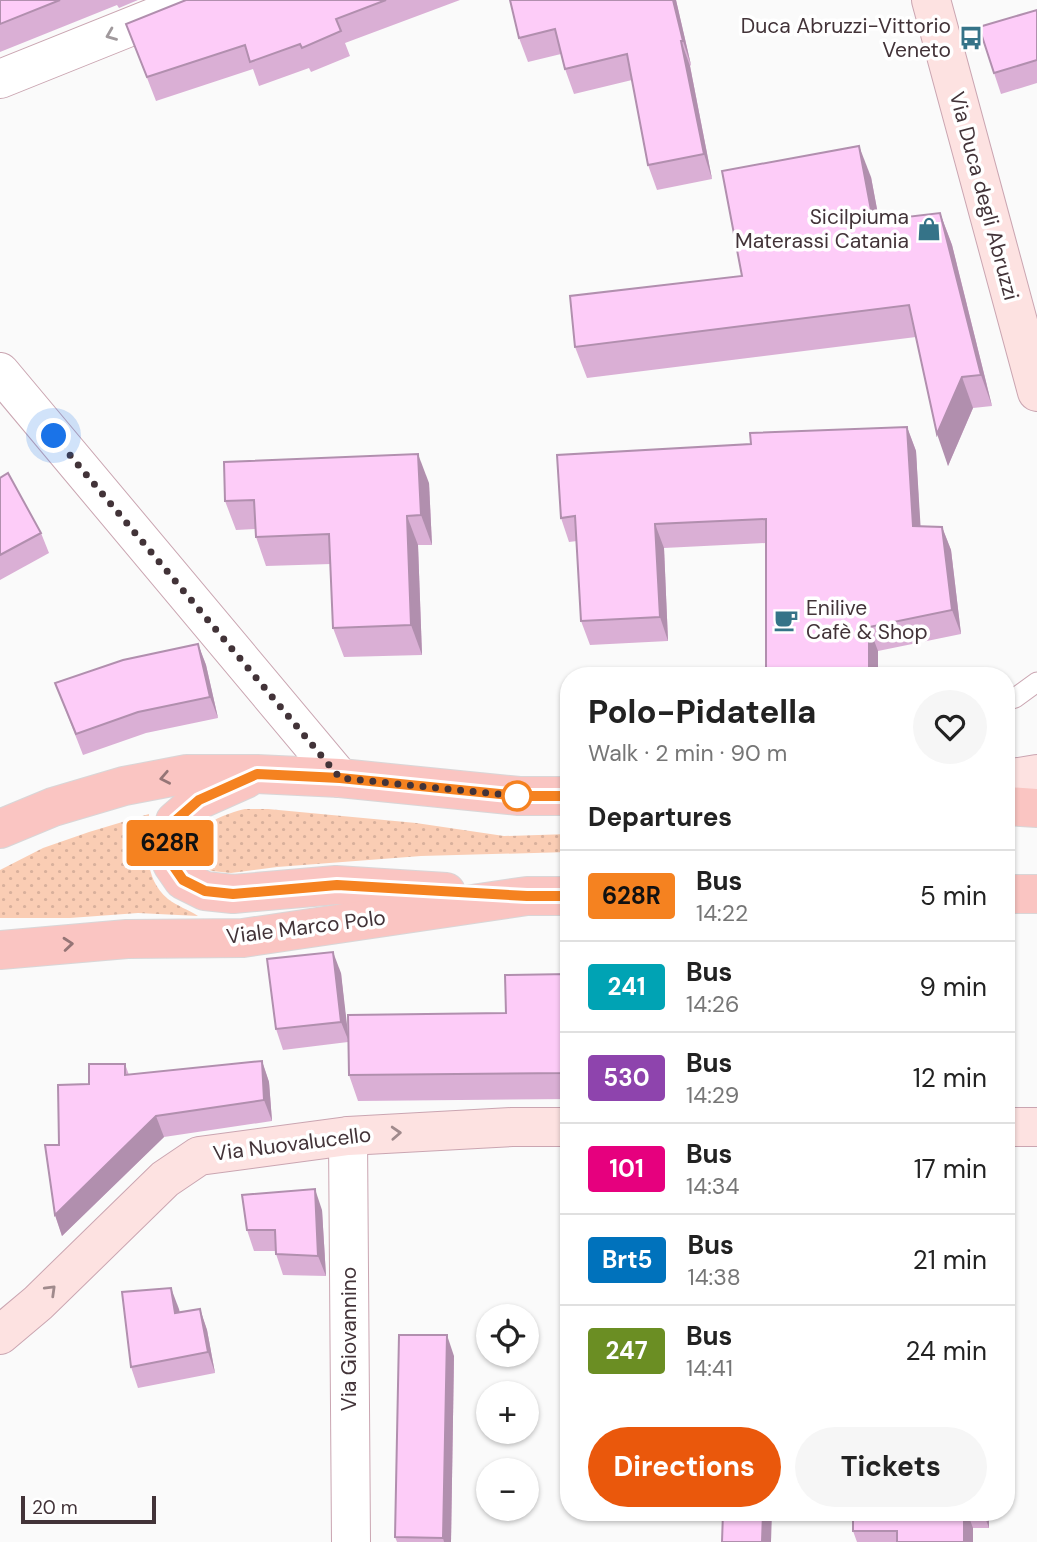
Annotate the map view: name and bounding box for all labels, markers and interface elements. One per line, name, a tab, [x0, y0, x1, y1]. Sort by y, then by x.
place label: Duca Abruzzi-Vittorio Veneto	[741, 12, 951, 64]
bus stop icon: Duca Abruzzi-Vittorio Veneto	[957, 24, 985, 52]
one-way arrow	[105, 26, 117, 40]
street label: Via Duca degli Abruzzi	[943, 89, 1025, 303]
place label: Sicilpiuma Materassi Catania	[735, 203, 909, 255]
shop icon: Sicilpiuma Materassi Catania	[915, 215, 943, 243]
your location	[36, 418, 71, 453]
place label: Enilive Cafè & Shop	[806, 594, 928, 646]
cafe icon: Enilive Cafè & Shop	[772, 606, 800, 634]
text: Polo-Pidatella	[588, 690, 816, 733]
button: heart	[913, 690, 987, 764]
text: Walk · 2 min · 90 m	[588, 738, 787, 768]
one-way arrow	[159, 770, 171, 785]
unlabelled marker	[502, 781, 532, 811]
text: Departures	[588, 800, 732, 834]
line badge: 628R	[121, 820, 219, 866]
text: 628R	[141, 827, 199, 858]
text: Bus	[696, 864, 742, 898]
text: 5 min	[920, 879, 987, 913]
text: 628R	[602, 880, 661, 911]
text: 14:22	[696, 898, 748, 928]
street label: Viale Marco Polo	[225, 903, 387, 951]
one-way arrow	[63, 937, 74, 952]
text: Bus	[686, 955, 732, 989]
text: 9 min	[919, 970, 987, 1004]
text: 241	[607, 971, 646, 1002]
text: 14:26	[686, 989, 739, 1019]
text: Bus	[686, 1046, 732, 1080]
text: 12 min	[913, 1061, 987, 1095]
text: 530	[603, 1062, 650, 1093]
text: 14:29	[686, 1080, 739, 1110]
street label: Via Nuovalucello	[211, 1120, 373, 1168]
one-way arrow	[391, 1126, 402, 1141]
text: Bus	[686, 1137, 732, 1171]
text: 17 min	[914, 1152, 987, 1186]
text: 101	[609, 1153, 644, 1184]
text: 14:34	[686, 1171, 739, 1201]
text: Bus	[687, 1228, 734, 1262]
text: 21 min	[913, 1243, 987, 1277]
text: Brt5	[602, 1244, 652, 1275]
text: 14:38	[687, 1262, 741, 1292]
street label: Via Giovannino	[335, 1267, 363, 1411]
one-way arrow	[43, 1286, 55, 1298]
map controls	[476, 1304, 539, 1521]
button: locate	[476, 1304, 539, 1367]
text: Bus	[686, 1319, 732, 1353]
text: 24 min	[905, 1334, 987, 1368]
text: 247	[605, 1335, 648, 1366]
text: 14:41	[686, 1353, 733, 1383]
button: +	[476, 1381, 539, 1444]
button: Directions	[588, 1427, 781, 1507]
button: Tickets	[795, 1427, 987, 1507]
button: −	[476, 1458, 539, 1521]
scale bar	[21, 1493, 156, 1525]
text: 20 m	[32, 1495, 78, 1520]

